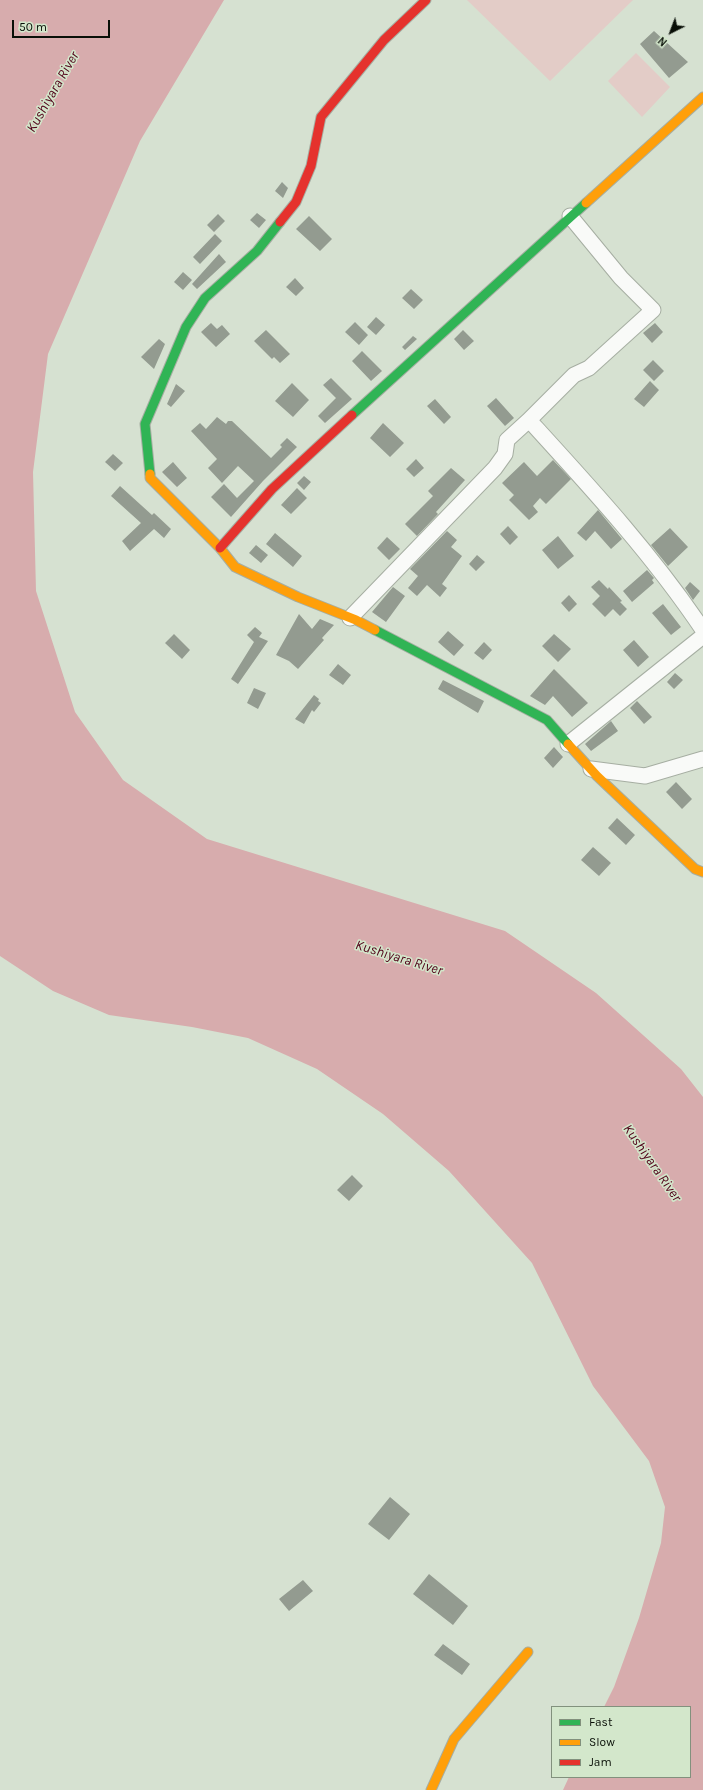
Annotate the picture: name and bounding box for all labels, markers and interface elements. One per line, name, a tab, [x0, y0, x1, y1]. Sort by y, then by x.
scale bar	[14, 12, 112, 38]
north arrow	[651, 12, 691, 52]
text: 50 m	[19, 20, 47, 34]
text: N	[655, 34, 670, 49]
water label: Kushiyara River	[23, 49, 83, 135]
water label: Kushiyara River	[353, 937, 445, 979]
water label: Kushiyara River	[619, 1121, 685, 1205]
legend	[551, 1706, 691, 1778]
text: Fast	[589, 1715, 612, 1729]
text: Slow	[589, 1735, 615, 1749]
text: Jam	[589, 1755, 612, 1769]

